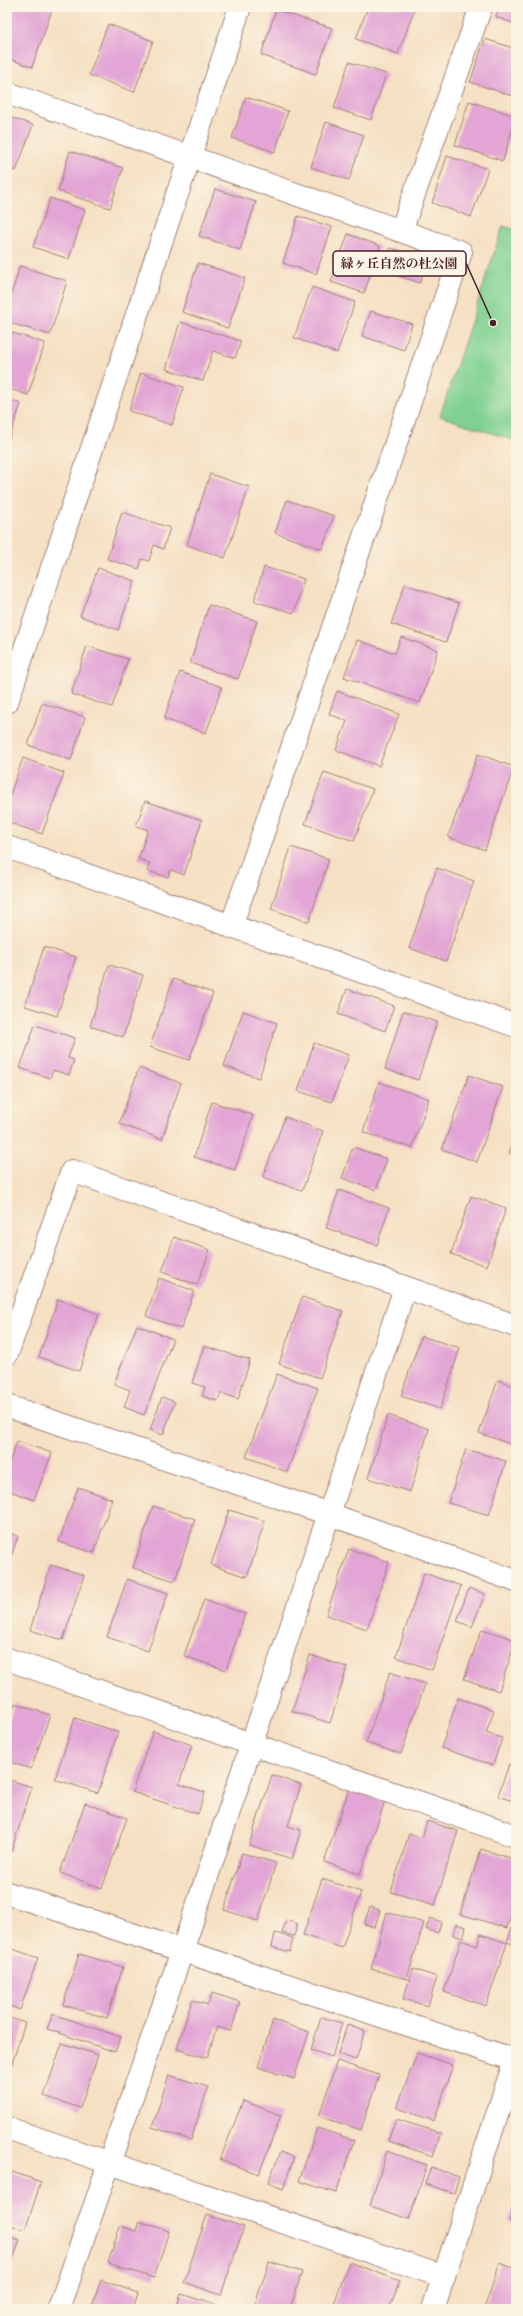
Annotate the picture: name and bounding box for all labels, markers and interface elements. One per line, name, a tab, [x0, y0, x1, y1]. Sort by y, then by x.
callout: 緑ヶ丘自然の杜公園	[333, 251, 466, 276]
text: 緑ヶ丘自然の杜公園	[340, 256, 458, 271]

